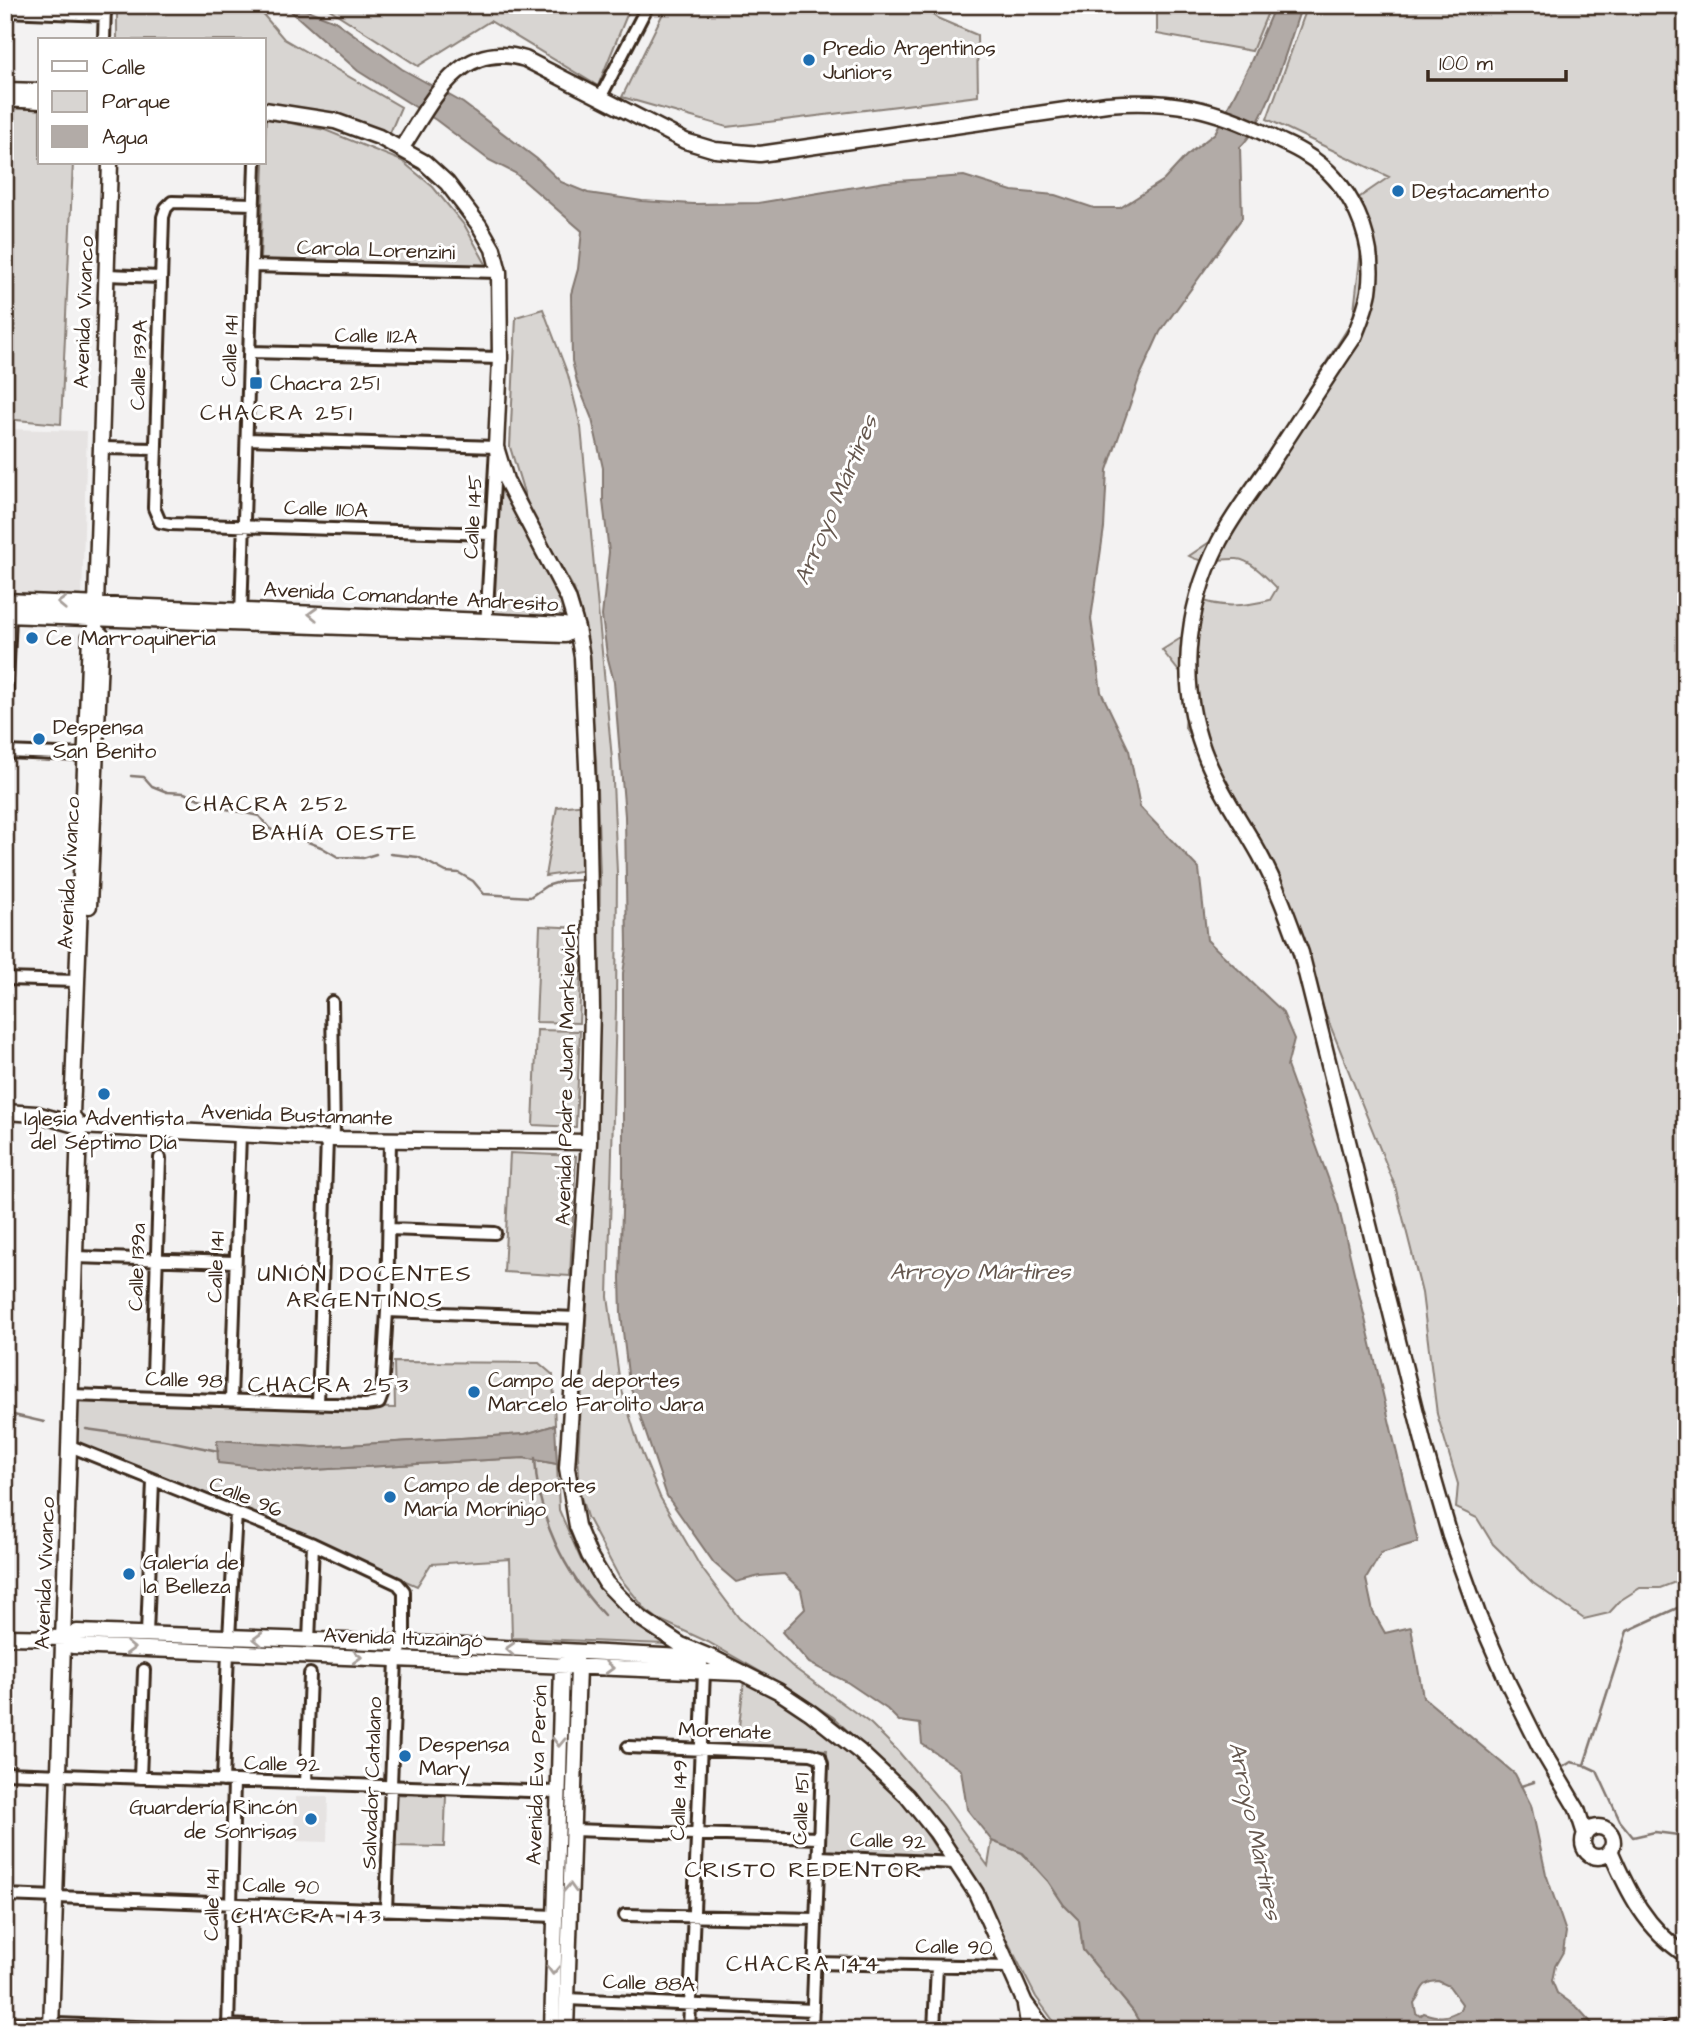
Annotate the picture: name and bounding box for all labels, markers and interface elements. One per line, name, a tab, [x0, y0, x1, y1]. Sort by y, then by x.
place label: Predio Argentinos Juniors	[823, 34, 996, 87]
legend	[38, 38, 266, 164]
scale bar	[1428, 38, 1567, 82]
text: 100 m	[1439, 49, 1494, 78]
marker: Predio Argentinos Juniors	[801, 52, 817, 68]
text: Calle	[102, 53, 146, 82]
text: Parque	[102, 87, 170, 116]
text: Agua	[102, 123, 148, 154]
place label: Destacamento	[1412, 177, 1549, 206]
marker: Destacamento	[1390, 183, 1406, 199]
street label: Carola Lorenzini	[296, 233, 456, 267]
street label: Avenida Vivanco	[67, 235, 101, 389]
street label: Calle 141	[214, 314, 246, 387]
street label: Calle 139A	[123, 319, 155, 411]
street label: Calle 112A	[334, 321, 418, 351]
place label: Chacra 251	[270, 369, 380, 398]
marker: Chacra 251	[248, 375, 264, 391]
district label: CHACRA 251	[200, 397, 354, 429]
water label: Arroyo Mártires	[786, 409, 888, 590]
street label: Calle 145	[456, 474, 490, 560]
street label: Calle 110A	[284, 493, 369, 525]
street label: Avenida Comandante Andresito	[263, 575, 559, 619]
one-way arrow	[56, 596, 67, 611]
one-way arrow	[308, 606, 319, 621]
place label: Ce Marroquineria	[46, 624, 216, 653]
marker: Ce Marroquineria	[24, 630, 40, 646]
place label: Despensa San Benito	[53, 713, 157, 766]
marker: Despensa San Benito	[31, 731, 47, 747]
district label: CHACRA 252	[185, 788, 349, 820]
street label: Avenida Vivanco	[51, 796, 87, 950]
district label: BAHÍA OESTE	[252, 817, 418, 849]
street label: Avenida Padre Juan Markievich	[549, 923, 583, 1226]
marker: Iglesia Adventista del Séptimo Día	[96, 1086, 112, 1102]
street label: Avenida Bustamante	[201, 1097, 393, 1133]
place label: Iglesia Adventista del Séptimo Día	[24, 1104, 184, 1158]
street label: Calle 139a	[121, 1222, 153, 1311]
street label: Calle 141	[200, 1230, 232, 1303]
water label: Arroyo Mártires	[890, 1256, 1072, 1289]
district label: UNIÓN DOCENTES ARGENTINOS	[257, 1258, 473, 1316]
street label: Calle 98	[145, 1364, 224, 1396]
place label: Campo de deportes Marcelo Farolito Jara	[488, 1366, 704, 1419]
district label: CHACRA 253	[248, 1369, 410, 1401]
marker: Campo de deportes Marcelo Farolito Jara	[466, 1384, 482, 1400]
street label: Calle 96	[205, 1469, 287, 1525]
place label: Campo de deportes María Morínigo	[404, 1471, 596, 1526]
marker: Campo de deportes María Morínigo	[382, 1489, 398, 1505]
street label: Avenida Vivanco	[28, 1496, 62, 1650]
place label: Galería de la Belleza	[143, 1548, 239, 1601]
marker: Galería de la Belleza	[121, 1566, 137, 1582]
street label: Avenida Ituzaingó	[323, 1621, 483, 1657]
one-way arrow	[252, 1631, 263, 1646]
one-way arrow	[125, 1640, 136, 1655]
one-way arrow	[504, 1642, 515, 1657]
one-way arrow	[352, 1650, 363, 1665]
one-way arrow	[604, 1660, 615, 1675]
street label: Avenida Eva Perón	[519, 1684, 555, 1866]
street label: Salvador Catalano	[354, 1696, 390, 1870]
street label: Morenate	[678, 1715, 772, 1747]
place label: Despensa Mary	[419, 1730, 510, 1785]
one-way arrow	[551, 1737, 566, 1748]
water label: Arroyo Mártires	[1220, 1739, 1290, 1924]
street label: Calle 92	[244, 1748, 320, 1780]
marker: Despensa Mary	[397, 1748, 413, 1764]
street label: Calle 149	[663, 1759, 695, 1841]
street label: Calle 151	[785, 1772, 817, 1846]
place label: Guardería Rincón de Sonrisas	[129, 1793, 297, 1846]
marker: Guardería Rincón de Sonrisas	[303, 1811, 319, 1827]
street label: Calle 92	[850, 1825, 926, 1857]
district label: CRISTO REDENTOR	[685, 1854, 923, 1886]
street label: Calle 141	[197, 1869, 227, 1941]
street label: Calle 90	[242, 1870, 320, 1902]
one-way arrow	[563, 1882, 578, 1893]
district label: CHACRA 143	[231, 1900, 383, 1932]
street label: Calle 90	[915, 1932, 993, 1962]
district label: CHACRA 144	[726, 1948, 882, 1980]
one-way arrow	[546, 1964, 561, 1975]
street label: Calle 88A	[602, 1967, 696, 1999]

